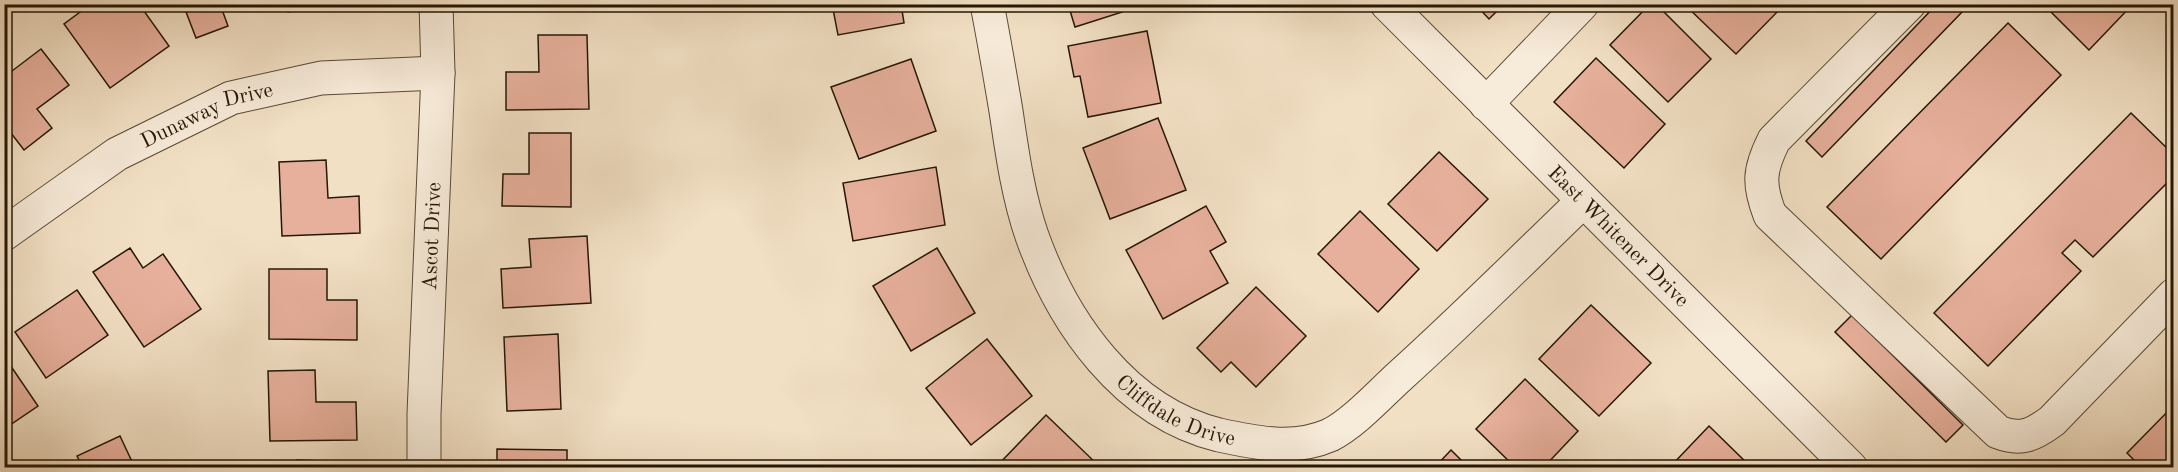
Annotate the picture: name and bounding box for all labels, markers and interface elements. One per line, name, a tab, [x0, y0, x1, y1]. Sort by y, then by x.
street label: Dunaway Drive	[138, 80, 275, 153]
street label: East Whitener Drive	[1543, 162, 1692, 312]
street label: Ascot Drive	[420, 182, 446, 291]
street label: Cliffdale Drive	[1111, 372, 1237, 450]

